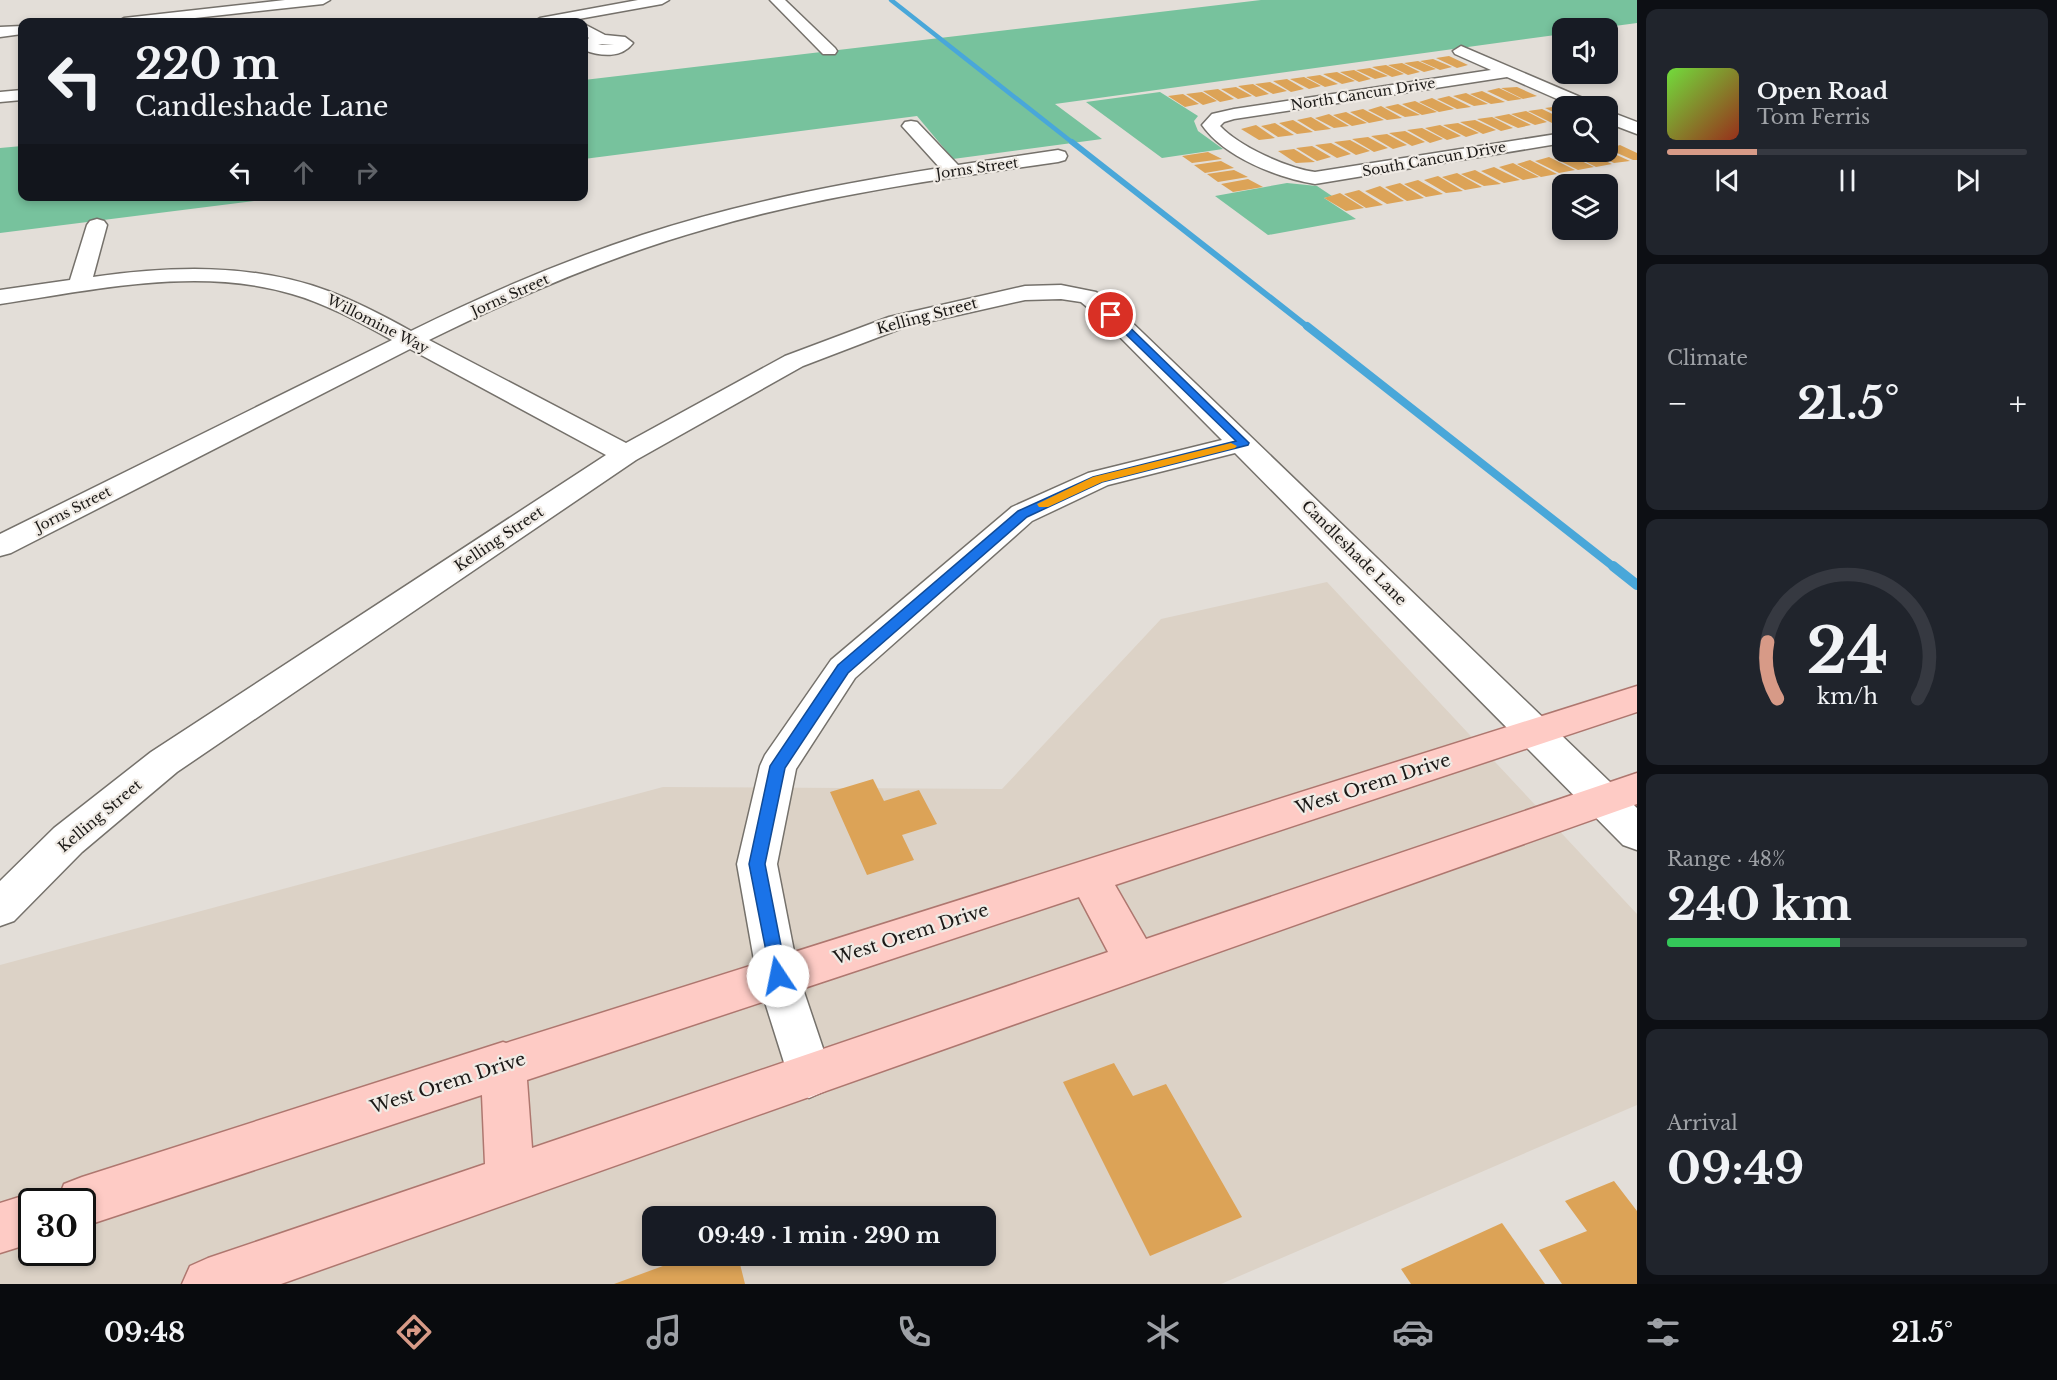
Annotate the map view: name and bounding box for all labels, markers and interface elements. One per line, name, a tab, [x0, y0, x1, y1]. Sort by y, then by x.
map controls	[1552, 18, 1618, 240]
button: sound	[1552, 18, 1618, 84]
text: 220 m	[135, 38, 279, 90]
icon: left	[36, 42, 114, 120]
street label: North Cancun Drive	[1289, 74, 1437, 114]
text: Open Road	[1757, 78, 1888, 105]
text: Candleshade Lane	[135, 90, 389, 123]
button: search	[1552, 96, 1618, 162]
text: Tom Ferris	[1757, 105, 1870, 129]
street label: South Cancun Drive	[1361, 137, 1507, 181]
street label: Jorns Street	[933, 153, 1020, 183]
icon: left	[224, 156, 257, 189]
icon: ahead	[287, 156, 320, 189]
icon: right	[350, 156, 383, 189]
icon: previous	[1711, 164, 1744, 197]
icon: pause	[1831, 164, 1864, 197]
icon: next	[1951, 164, 1984, 197]
button: layers	[1552, 174, 1618, 240]
street label: Jorns Street	[467, 270, 552, 321]
pin	[1085, 289, 1136, 340]
street label: Willomine Way	[323, 290, 432, 357]
street label: Kelling Street	[874, 293, 980, 338]
icon: arrive	[1094, 298, 1127, 331]
text: Climate	[1667, 346, 1748, 370]
text: 21.5°	[1797, 375, 1900, 431]
text: −	[1667, 383, 1688, 424]
text: +	[2009, 383, 2027, 424]
street label: Jorns Street	[30, 482, 115, 537]
street label: Candleshade Lane	[1298, 496, 1411, 609]
street label: Kelling Street	[451, 502, 547, 575]
text: 24	[1806, 612, 1888, 690]
text: km/h	[1817, 683, 1878, 710]
street label: West Orem Drive	[1292, 749, 1453, 820]
street label: Kelling Street	[54, 775, 146, 856]
text: Range · 48%	[1667, 847, 1785, 871]
text: 240 km	[1667, 876, 1852, 932]
street label: West Orem Drive	[830, 899, 991, 970]
position arrow	[746, 944, 810, 1008]
street label: West Orem Drive	[367, 1048, 528, 1119]
text: Arrival	[1667, 1111, 1738, 1135]
text: 09:49	[1667, 1140, 1804, 1196]
speed limit sign: 30	[18, 1188, 96, 1266]
text: 09:49 · 1 min · 290 m	[698, 1222, 940, 1249]
icon: directions	[393, 1311, 435, 1353]
icon: music	[643, 1311, 685, 1353]
icon: phone	[893, 1311, 935, 1353]
icon: climate	[1142, 1311, 1184, 1353]
icon: car	[1392, 1311, 1434, 1353]
icon: filters	[1642, 1311, 1684, 1353]
text: 09:48	[104, 1316, 185, 1349]
text: 21.5°	[1892, 1316, 1953, 1349]

